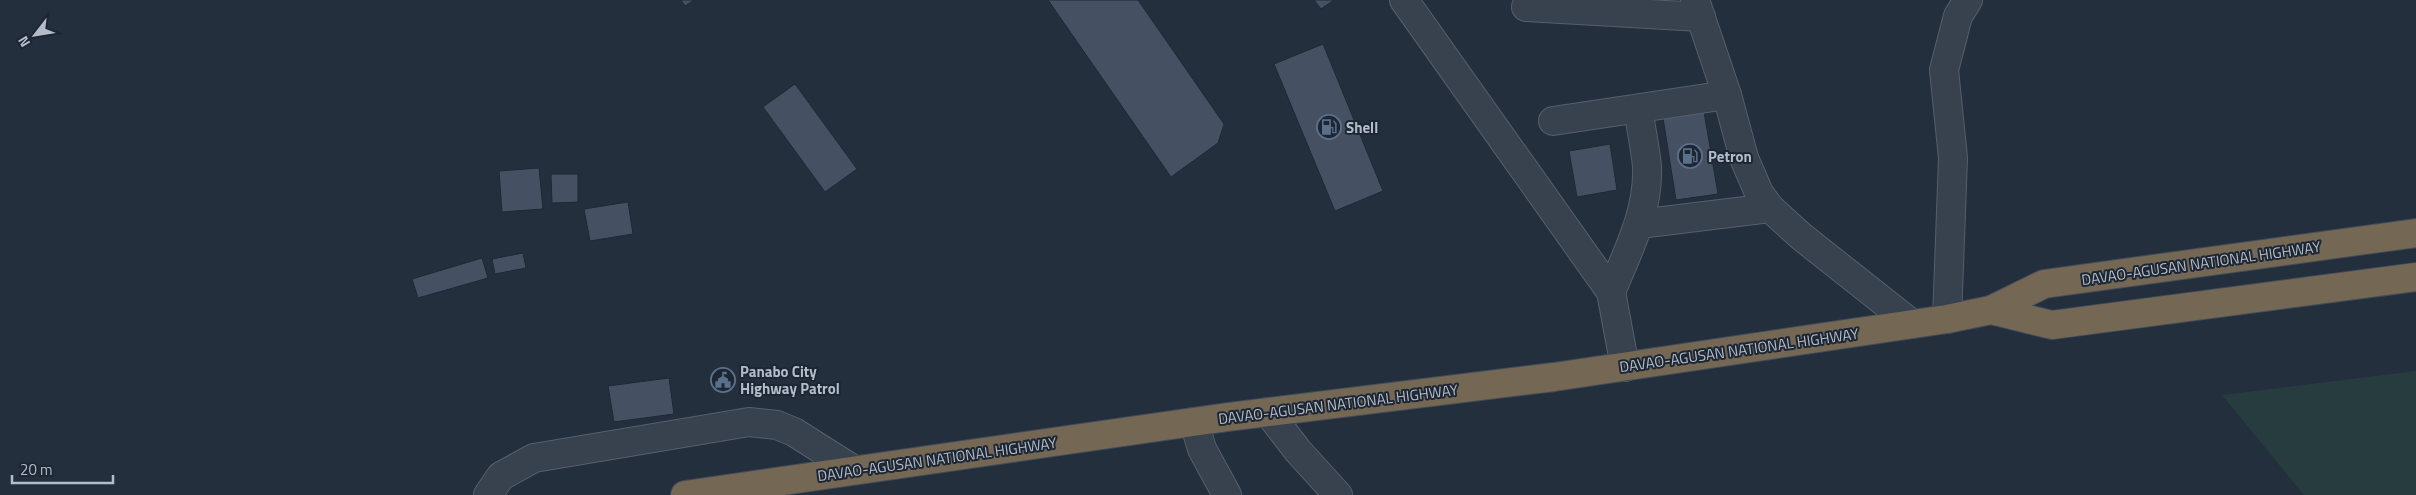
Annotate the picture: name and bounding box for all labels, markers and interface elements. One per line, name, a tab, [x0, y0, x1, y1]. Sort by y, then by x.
north arrow	[10, 10, 60, 60]
text: N	[12, 32, 35, 52]
fuel station icon: Shell	[1316, 114, 1342, 140]
place label: Shell	[1346, 116, 1378, 139]
fuel station icon: Petron	[1677, 143, 1703, 169]
place label: Petron	[1708, 145, 1752, 168]
street label: DAVAO-AGUSAN NATIONAL HIGHWAY	[2080, 235, 2322, 291]
street label: DAVAO-AGUSAN NATIONAL HIGHWAY	[1618, 322, 1860, 378]
place label: Panabo City Highway Patrol	[740, 360, 840, 400]
public building icon: Panabo City Highway Patrol	[710, 367, 736, 393]
street label: DAVAO-AGUSAN NATIONAL HIGHWAY	[1217, 378, 1459, 430]
street label: DAVAO-AGUSAN NATIONAL HIGHWAY	[816, 431, 1058, 487]
scale bar	[12, 452, 114, 484]
text: 20 m	[20, 458, 53, 481]

